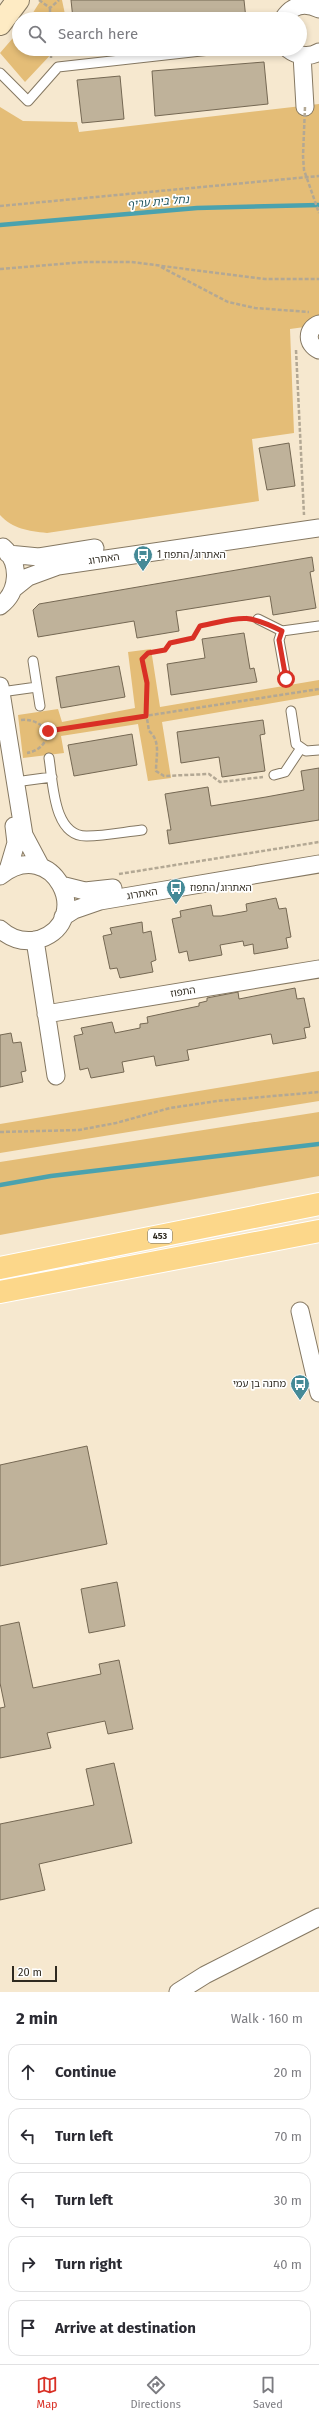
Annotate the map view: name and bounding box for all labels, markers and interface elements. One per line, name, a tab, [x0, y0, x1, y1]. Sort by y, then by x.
search box	[12, 12, 307, 56]
icon: search	[26, 23, 48, 45]
text: Search here	[58, 25, 138, 43]
water label: נחל בית עריף	[127, 193, 190, 211]
bus stop icon: האתרוג/התפוז 1	[132, 544, 154, 572]
place label: האתרוג/התפוז 1	[157, 549, 226, 561]
street label: האתרוג	[88, 551, 120, 567]
route start	[277, 670, 295, 688]
route end	[39, 722, 57, 740]
bus stop icon: האתרוג/התפוז	[165, 877, 187, 905]
place label: האתרוג/התפוז	[190, 882, 252, 894]
street label: האתרוג	[126, 886, 158, 902]
street label: התפוז	[170, 984, 196, 1000]
road number: 453	[148, 1229, 172, 1243]
bus stop icon: מחנה בן עמי	[289, 1373, 311, 1401]
place label: מחנה בן עמי	[233, 1378, 286, 1390]
scale bar	[12, 1964, 57, 1983]
text: 20 m	[18, 1966, 42, 1979]
text: 2 min	[16, 2008, 58, 2029]
text: Walk · 160 m	[231, 2011, 303, 2026]
icon: ahead	[17, 2061, 39, 2083]
text: Continue	[55, 2063, 116, 2081]
text: 20 m	[274, 2065, 302, 2080]
icon: left	[17, 2125, 39, 2147]
text: Turn left	[55, 2127, 113, 2145]
text: 70 m	[275, 2129, 302, 2144]
icon: left	[17, 2189, 39, 2211]
text: Turn left	[55, 2191, 113, 2209]
text: 30 m	[274, 2193, 302, 2208]
icon: right	[17, 2253, 39, 2275]
text: Turn right	[55, 2255, 122, 2273]
text: 40 m	[273, 2257, 302, 2272]
icon: arrive	[17, 2317, 39, 2339]
text: Arrive at destination	[55, 2319, 196, 2337]
tab: Map	[36, 2374, 58, 2411]
tab: Directions	[130, 2374, 181, 2411]
tab: Saved	[253, 2374, 283, 2411]

